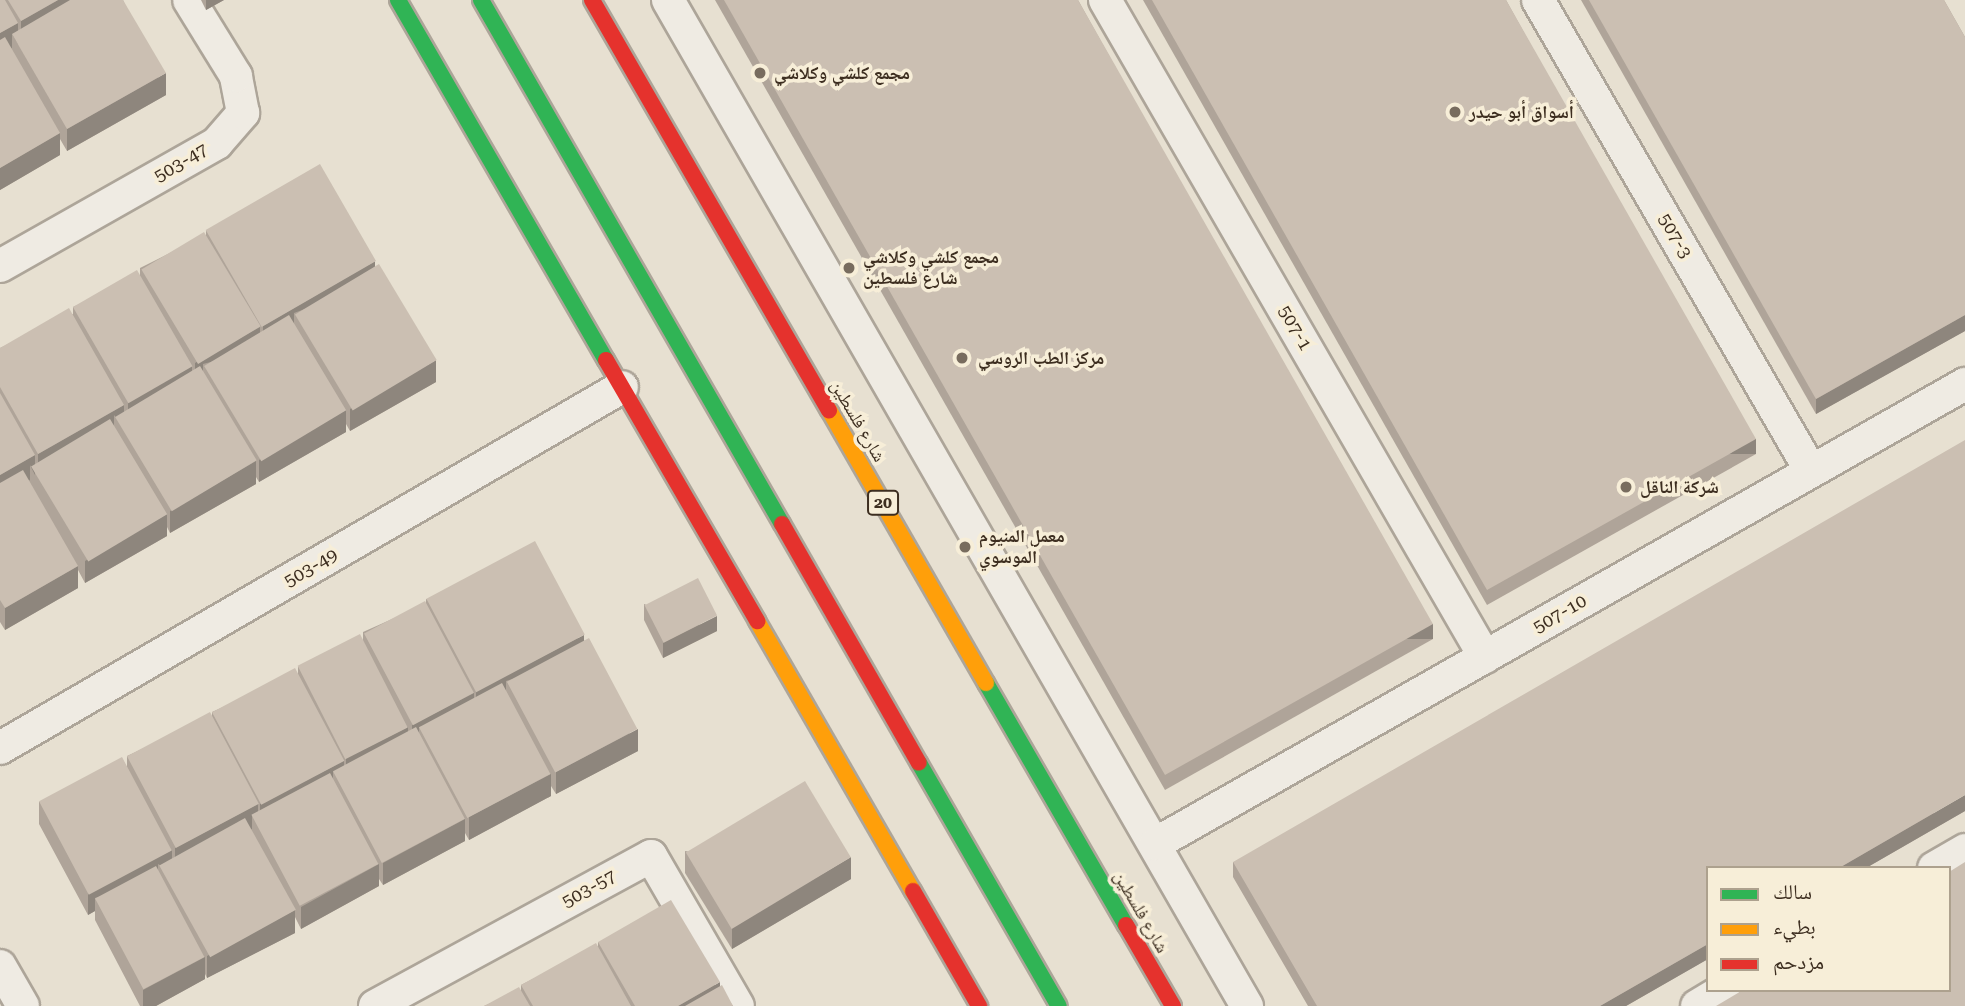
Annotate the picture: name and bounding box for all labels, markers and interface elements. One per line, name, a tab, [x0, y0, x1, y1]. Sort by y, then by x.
place label: مجمع كلشي وكلاشي	[774, 62, 910, 84]
marker: مجمع كلشي وكلاشي	[752, 65, 768, 81]
place label: أسواق أبو حيدر	[1469, 101, 1574, 123]
marker: أسواق أبو حيدر	[1447, 104, 1463, 120]
street label: 503-47	[150, 139, 212, 187]
street label: 507-3	[1654, 210, 1696, 262]
place label: مجمع كلشي وكلاشي شارع فلسطين	[863, 247, 999, 290]
marker: مجمع كلشي وكلاشي شارع فلسطين	[841, 260, 857, 276]
street label: 507-1	[1274, 302, 1316, 354]
place label: مركز الطب الروسي	[978, 347, 1104, 369]
marker: مركز الطب الروسي	[952, 348, 972, 368]
street label: شارع فلسطين	[826, 376, 890, 466]
place label: شركة الناقل	[1640, 476, 1719, 498]
marker: شركة الناقل	[1618, 479, 1634, 495]
road number: 20	[866, 490, 900, 516]
place label: معمل المنيوم الموسوي	[979, 526, 1065, 568]
marker: معمل المنيوم الموسوي	[957, 539, 973, 555]
street label: 503-49	[280, 544, 342, 592]
street label: 507-10	[1529, 590, 1591, 638]
street label: 503-57	[558, 865, 620, 913]
legend	[1706, 866, 1951, 992]
street label: شارع فلسطين	[1109, 867, 1173, 957]
text: سالك	[1773, 880, 1812, 904]
text: بطيء	[1773, 915, 1816, 939]
text: مزدحم	[1773, 950, 1824, 974]

